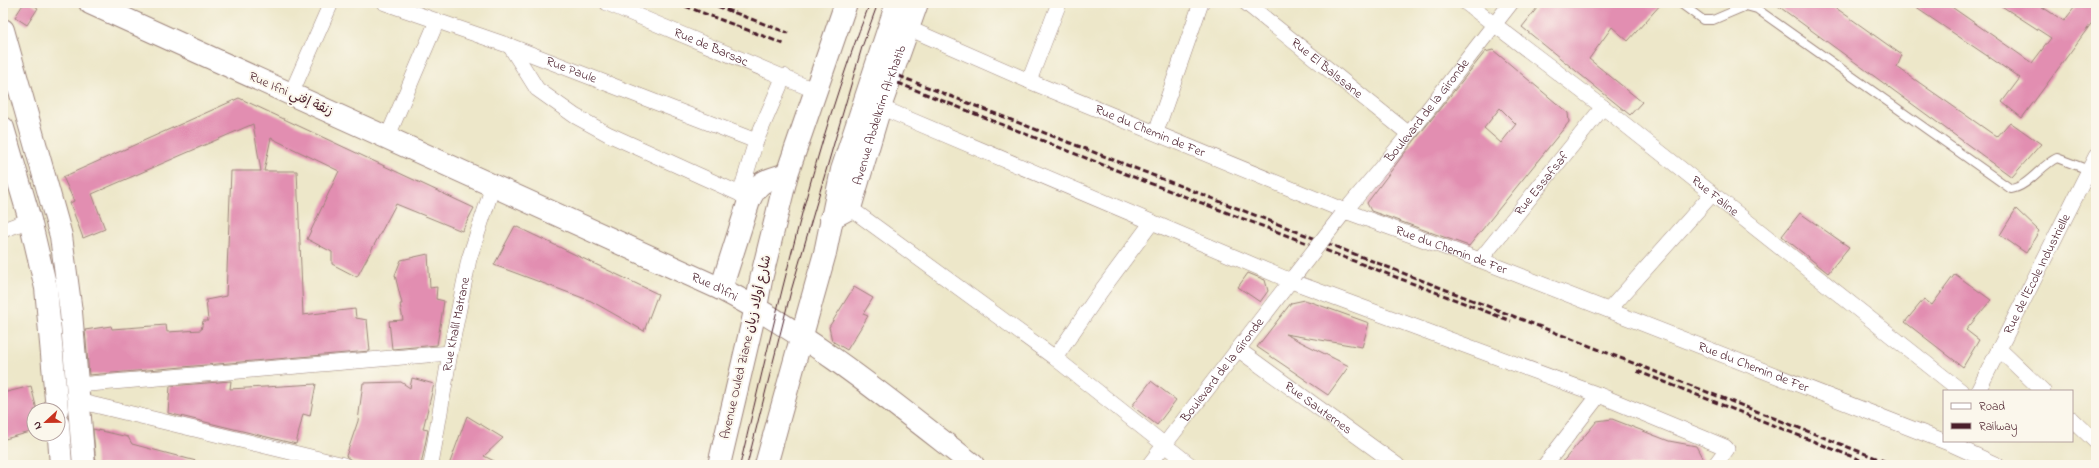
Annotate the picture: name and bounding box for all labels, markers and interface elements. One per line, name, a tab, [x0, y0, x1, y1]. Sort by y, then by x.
street label: Rue de Barsac	[671, 23, 752, 71]
street label: Rue El Balssane	[1287, 33, 1367, 103]
street label: Avenue Abdelkrim Al-Khatib	[848, 42, 911, 187]
street label: Rue Paule	[543, 51, 600, 88]
street label: Boulevard de la Gironde	[1379, 55, 1474, 167]
street label: Rue Ifni زنقة إفني	[245, 67, 336, 122]
street label: Rue du Chemin de Fer	[1092, 100, 1209, 162]
street label: Rue Essafsaf	[1510, 147, 1574, 220]
street label: Rue Faline	[1687, 171, 1743, 221]
street label: Rue de l'Ecole Industrielle	[1999, 210, 2075, 337]
street label: Rue du Chemin de Fer	[1393, 221, 1511, 280]
street label: Avenue Ouled Ziane شارع أولاد زيان	[716, 253, 776, 441]
street label: Rue d'Ifni	[688, 267, 742, 306]
street label: Rue Khalil Matrane	[438, 275, 475, 373]
street label: Boulevard de la Gironde	[1175, 313, 1269, 427]
street label: Rue du Chemin de Fer	[1695, 337, 1813, 397]
street label: Rue Sauternes	[1280, 377, 1356, 439]
legend	[1943, 390, 2073, 442]
text: Road	[1979, 398, 2005, 416]
north arrow	[26, 402, 66, 442]
text: Railway	[1979, 418, 2018, 437]
text: N	[29, 419, 46, 432]

